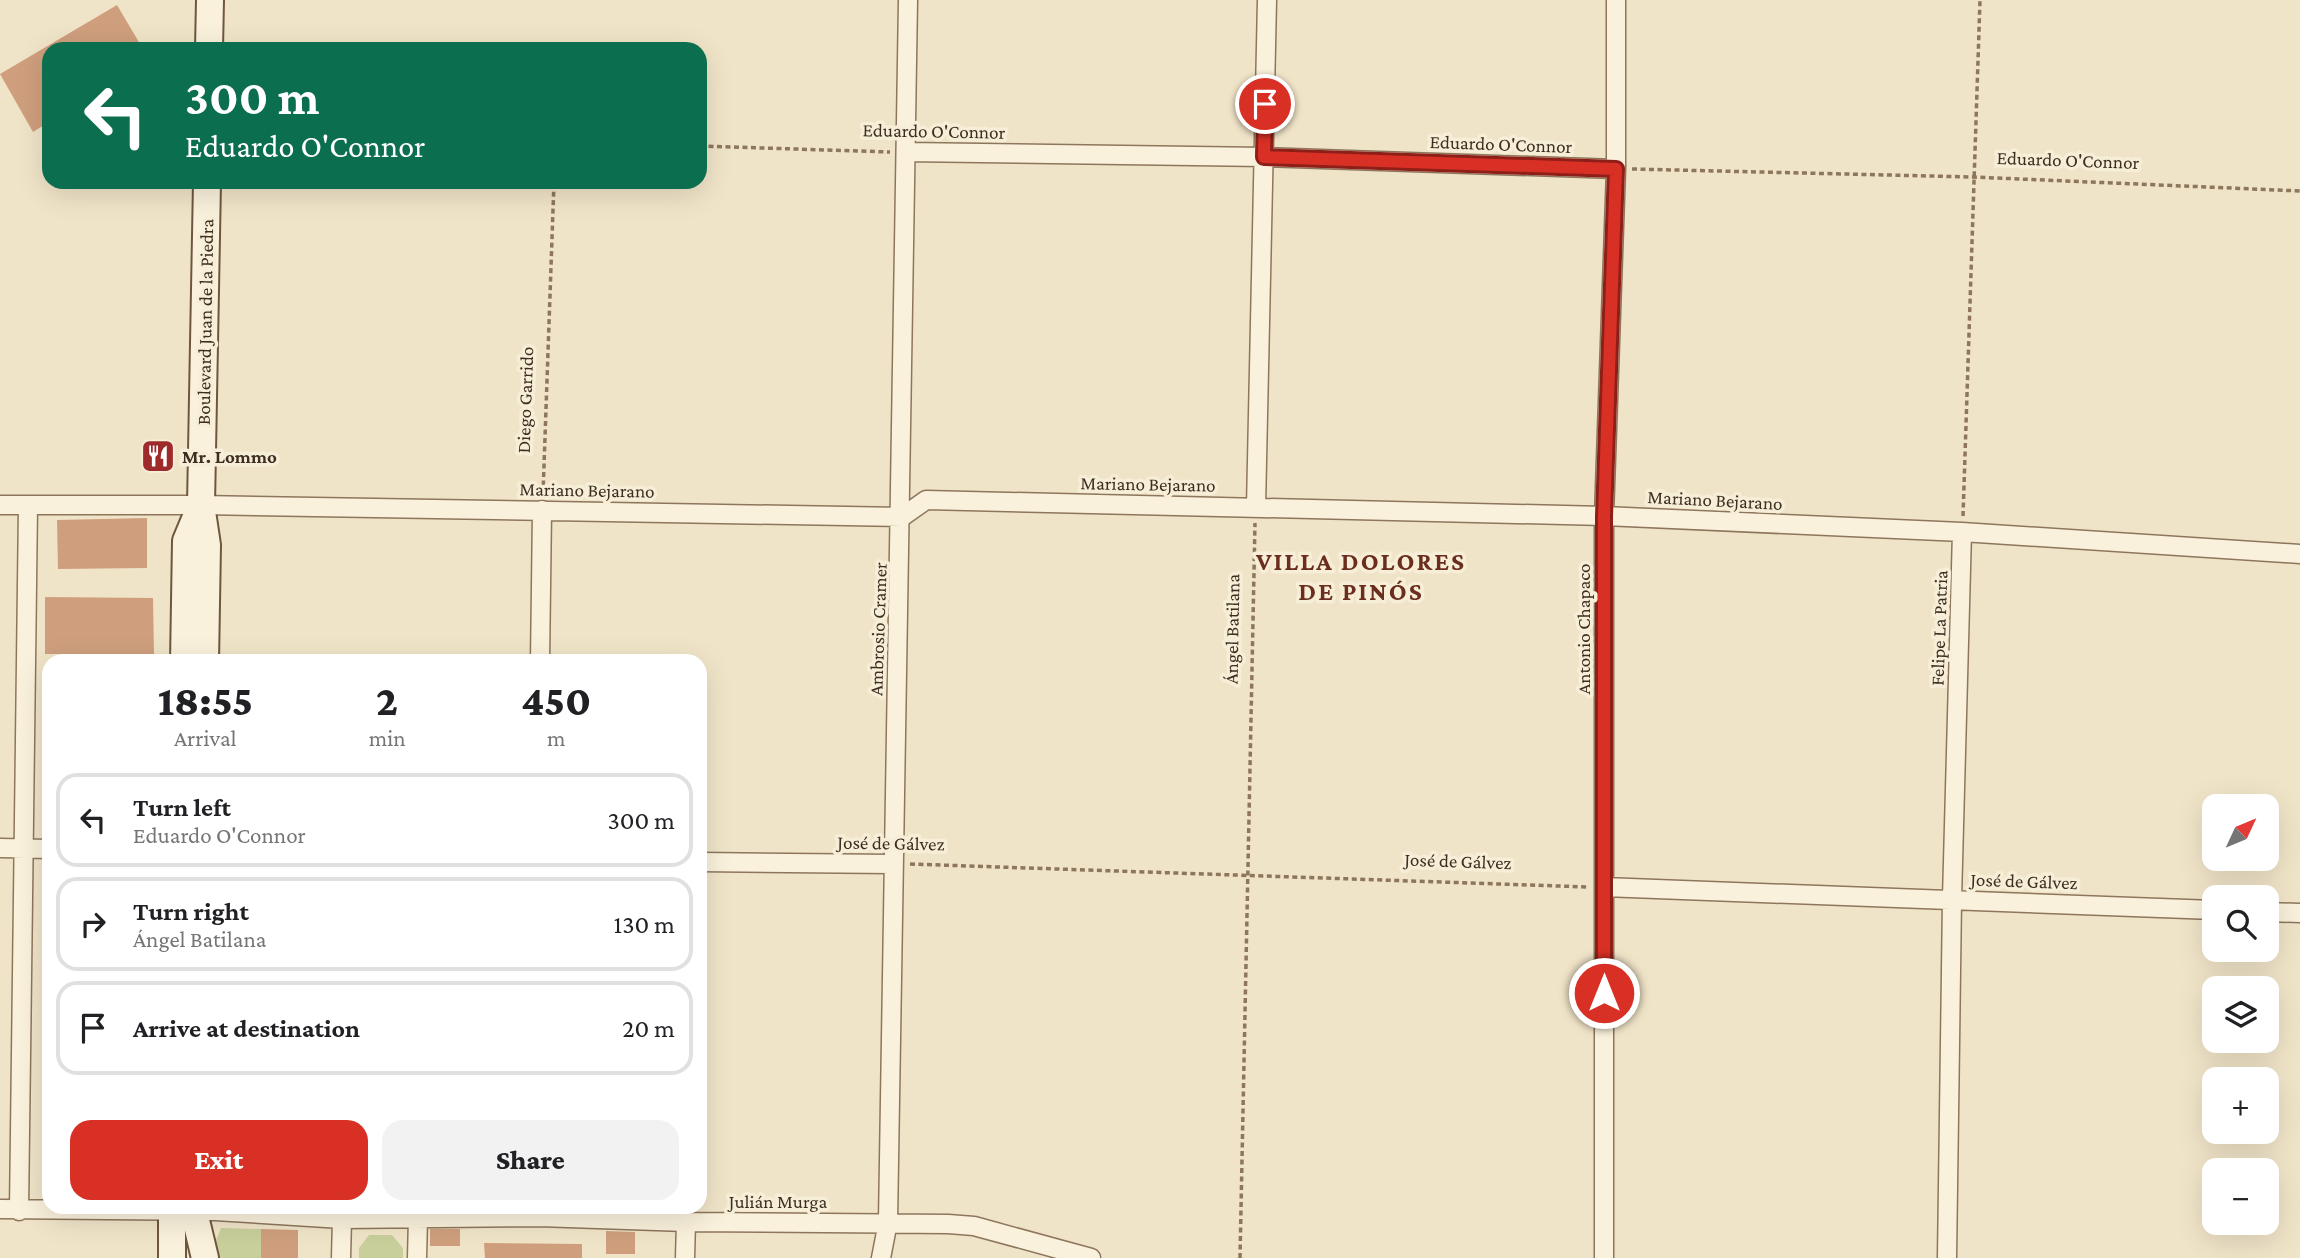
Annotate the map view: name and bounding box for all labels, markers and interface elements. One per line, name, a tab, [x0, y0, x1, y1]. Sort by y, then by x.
icon: left	[70, 70, 161, 161]
text: 300 m	[185, 70, 319, 125]
pin	[1235, 74, 1295, 134]
icon: arrive	[1246, 85, 1284, 123]
street label: Eduardo O'Connor	[862, 119, 1006, 143]
text: Eduardo O'Connor	[185, 128, 425, 164]
street label: Eduardo O'Connor	[1429, 131, 1573, 157]
street label: Eduardo O'Connor	[1996, 147, 2140, 173]
street label: Boulevard Juan de la Piedra	[193, 219, 217, 425]
street label: Diego Garrido	[513, 346, 537, 454]
restaurant icon: Mr. Lommo	[139, 437, 177, 475]
place label: Mr. Lommo	[182, 446, 277, 467]
street label: Mariano Bejarano	[1080, 472, 1216, 497]
street label: Mariano Bejarano	[519, 478, 655, 503]
street label: Mariano Bejarano	[1647, 486, 1783, 515]
district label: VILLA DOLORES DE PINÓS	[1255, 547, 1466, 606]
street label: Ambrosio Cramer	[865, 562, 891, 696]
street label: Antonio Chapaco	[1573, 564, 1594, 694]
street label: Felipe La Patria	[1926, 570, 1952, 686]
street label: Ángel Batilana	[1221, 574, 1243, 684]
text: 18:55	[158, 677, 253, 724]
text: 2	[376, 677, 398, 724]
text: 450	[521, 677, 591, 724]
text: Arrival	[174, 725, 237, 751]
text: min	[369, 725, 406, 751]
text: m	[547, 725, 565, 751]
text: Turn left	[133, 793, 231, 822]
north arrow	[2202, 794, 2278, 872]
map controls	[2202, 794, 2279, 1235]
icon: left	[74, 801, 112, 839]
text: 300 m	[607, 806, 675, 835]
text: Eduardo O'Connor	[133, 822, 306, 848]
street label: José de Gálvez	[835, 832, 945, 854]
street label: José de Gálvez	[1402, 849, 1512, 873]
street label: José de Gálvez	[1968, 869, 2078, 893]
button: search	[2202, 885, 2279, 962]
text: Turn right	[133, 897, 249, 926]
icon: right	[74, 905, 112, 943]
text: 130 m	[614, 910, 675, 939]
text: Ángel Batilana	[133, 926, 266, 952]
position arrow	[1567, 956, 1641, 1030]
button: layers	[2202, 976, 2279, 1053]
icon: arrive	[74, 1009, 112, 1047]
text: Arrive at destination	[133, 1014, 360, 1043]
text: 20 m	[622, 1014, 675, 1043]
button: +	[2202, 1067, 2279, 1144]
button: Exit	[70, 1120, 368, 1200]
button: Share	[382, 1120, 679, 1200]
button: −	[2202, 1158, 2279, 1235]
street label: Julián Murga	[727, 1191, 827, 1212]

